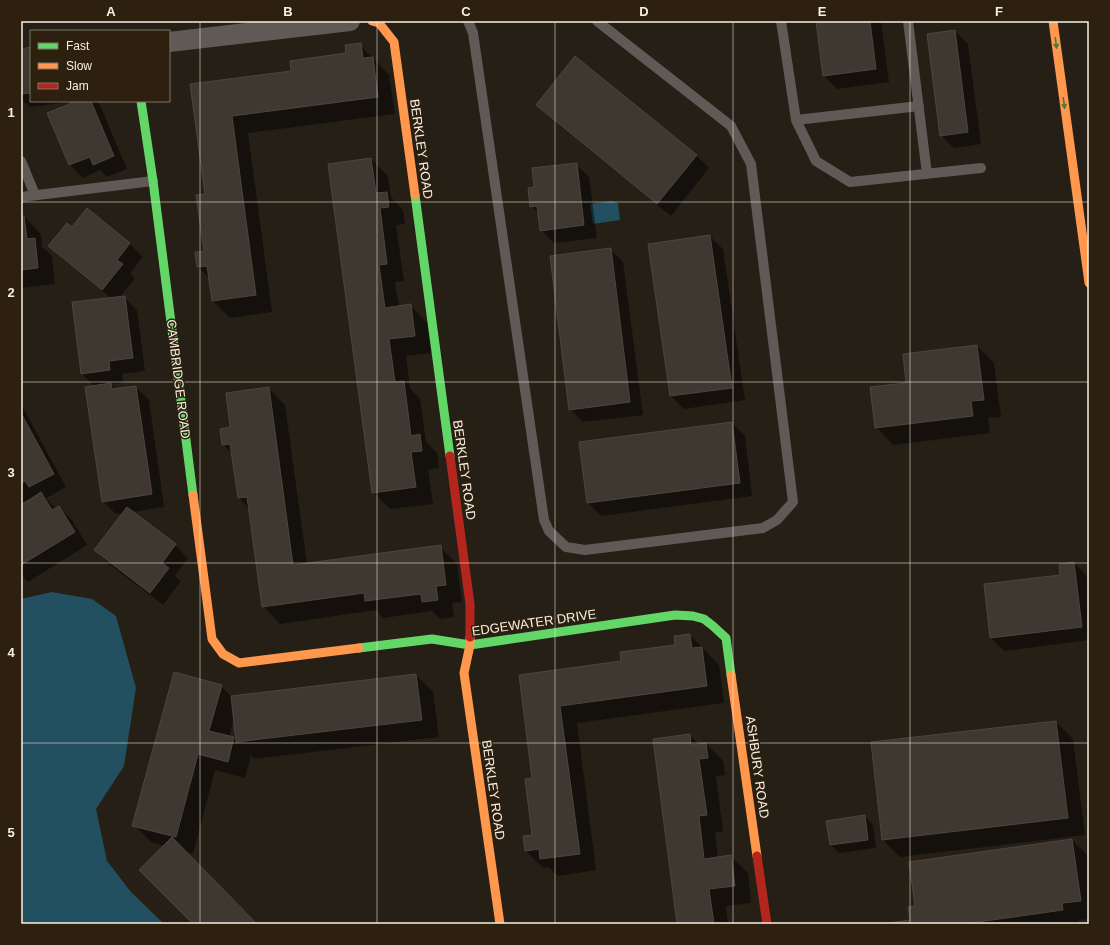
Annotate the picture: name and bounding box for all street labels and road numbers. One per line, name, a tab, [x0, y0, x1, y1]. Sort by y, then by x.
street label: BERKLEY ROAD	[407, 98, 436, 200]
street label: CAMBRIDGE ROAD	[164, 319, 193, 439]
street label: BERKLEY ROAD	[450, 419, 479, 521]
street label: EDGEWATER DRIVE	[471, 606, 598, 639]
street label: ASHBURY ROAD	[743, 715, 772, 819]
street label: BERKLEY ROAD	[479, 739, 508, 841]

